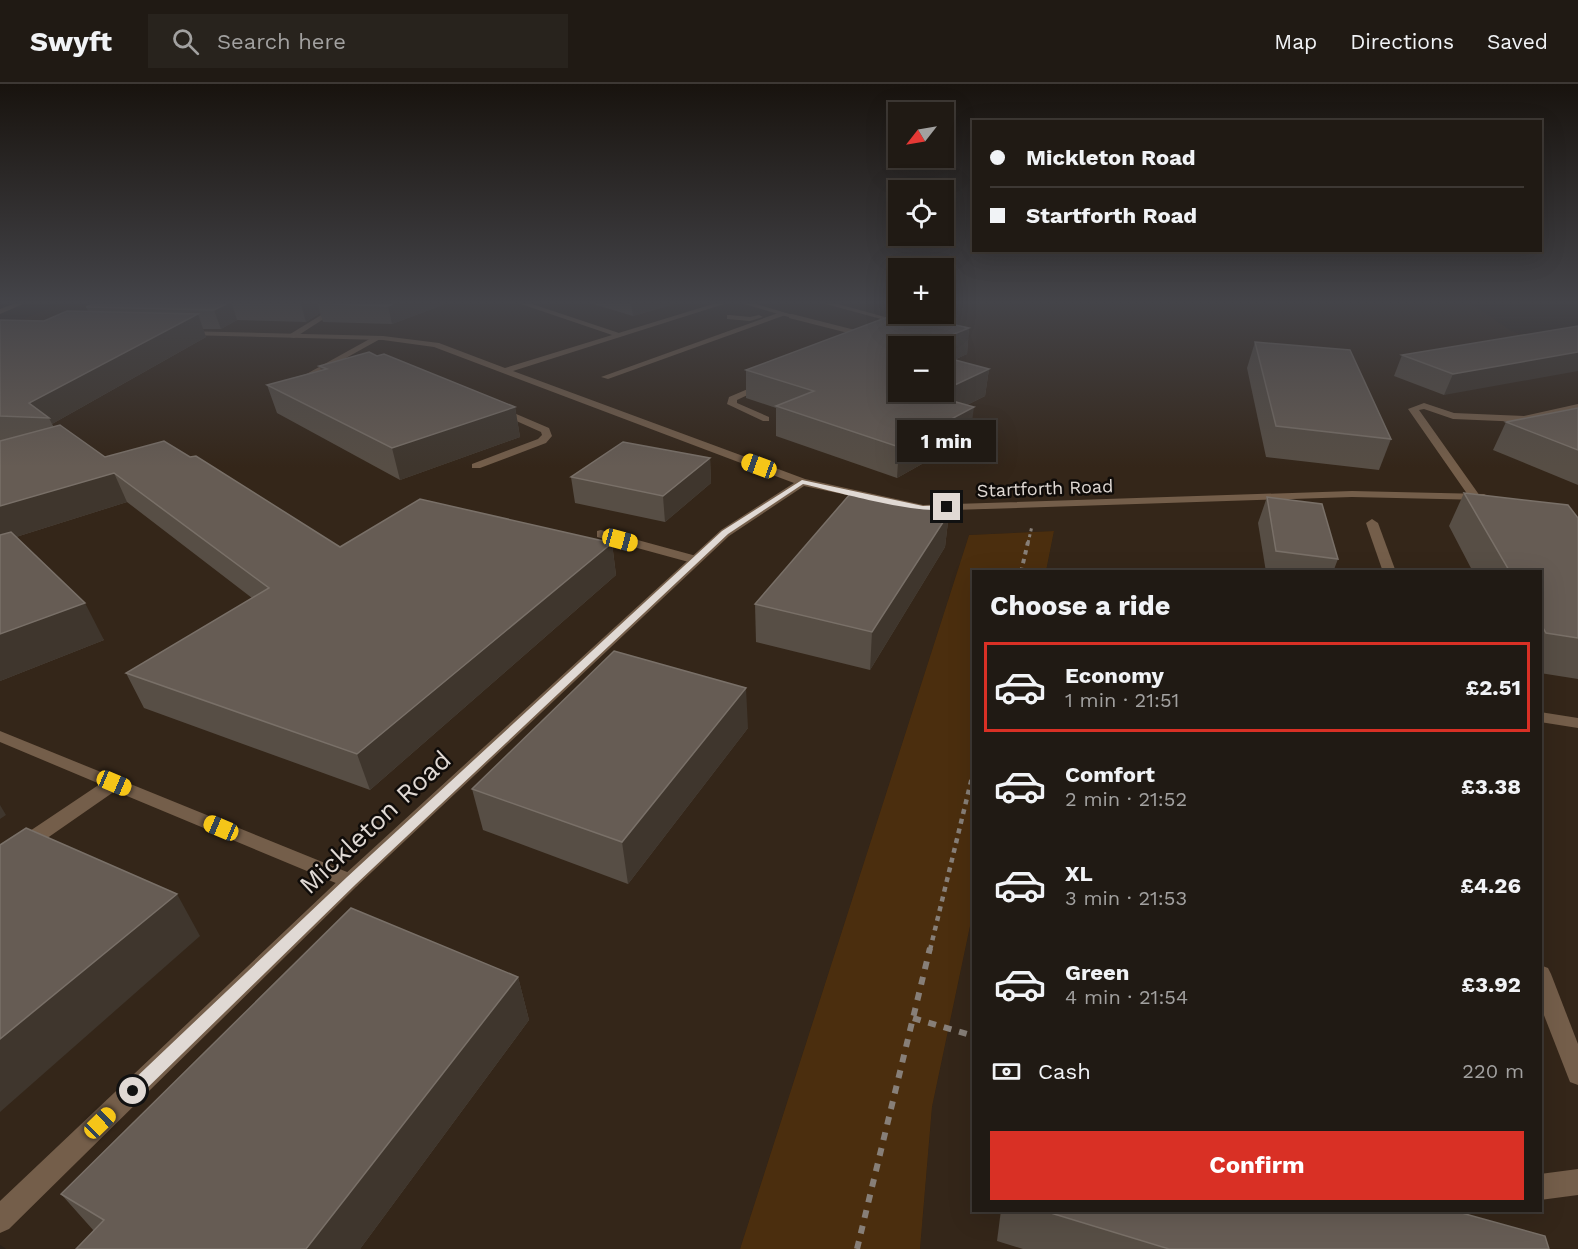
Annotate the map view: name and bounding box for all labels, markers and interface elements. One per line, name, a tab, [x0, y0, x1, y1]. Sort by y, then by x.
search box	[148, 14, 568, 68]
text: Swyft	[30, 25, 112, 58]
icon: search	[169, 25, 202, 58]
text: Search here	[217, 29, 346, 54]
text: Map	[1274, 29, 1317, 54]
text: Directions	[1350, 29, 1454, 54]
text: Saved	[1487, 29, 1548, 54]
north arrow	[888, 102, 954, 168]
map controls	[888, 102, 954, 402]
text: Mickleton Road	[1026, 145, 1196, 170]
button: locate	[888, 180, 954, 246]
text: Startforth Road	[1026, 203, 1197, 228]
button: +	[888, 258, 954, 324]
button: −	[888, 336, 954, 402]
callout: 1 min	[898, 420, 996, 462]
text: 1 min	[921, 429, 972, 453]
car	[739, 451, 779, 481]
street label: Startforth Road	[976, 475, 1114, 501]
route end	[933, 493, 960, 520]
car	[600, 527, 640, 553]
text: Choose a ride	[990, 590, 1170, 622]
icon: car	[993, 660, 1047, 714]
text: Economy	[1065, 663, 1164, 688]
text: £2.51	[1466, 675, 1521, 700]
text: 1 min · 21:51	[1065, 688, 1179, 712]
street label: Mickleton Road	[293, 744, 457, 900]
icon: car	[993, 759, 1047, 813]
text: Comfort	[1065, 762, 1155, 787]
car	[94, 768, 134, 798]
text: £3.38	[1461, 774, 1521, 799]
text: 2 min · 21:52	[1065, 787, 1187, 811]
car	[201, 813, 241, 843]
icon: car	[993, 858, 1047, 912]
text: XL	[1065, 861, 1093, 886]
text: £4.26	[1460, 873, 1521, 898]
text: 3 min · 21:53	[1065, 886, 1187, 910]
icon: car	[993, 957, 1047, 1011]
text: Green	[1065, 960, 1129, 985]
text: £3.92	[1461, 972, 1521, 997]
text: 4 min · 21:54	[1065, 985, 1188, 1009]
icon: cash	[990, 1055, 1023, 1088]
text: Cash	[1038, 1059, 1091, 1084]
text: 220 m	[1462, 1059, 1524, 1083]
route start	[119, 1077, 146, 1104]
car	[81, 1104, 119, 1142]
button: Confirm	[990, 1131, 1524, 1200]

